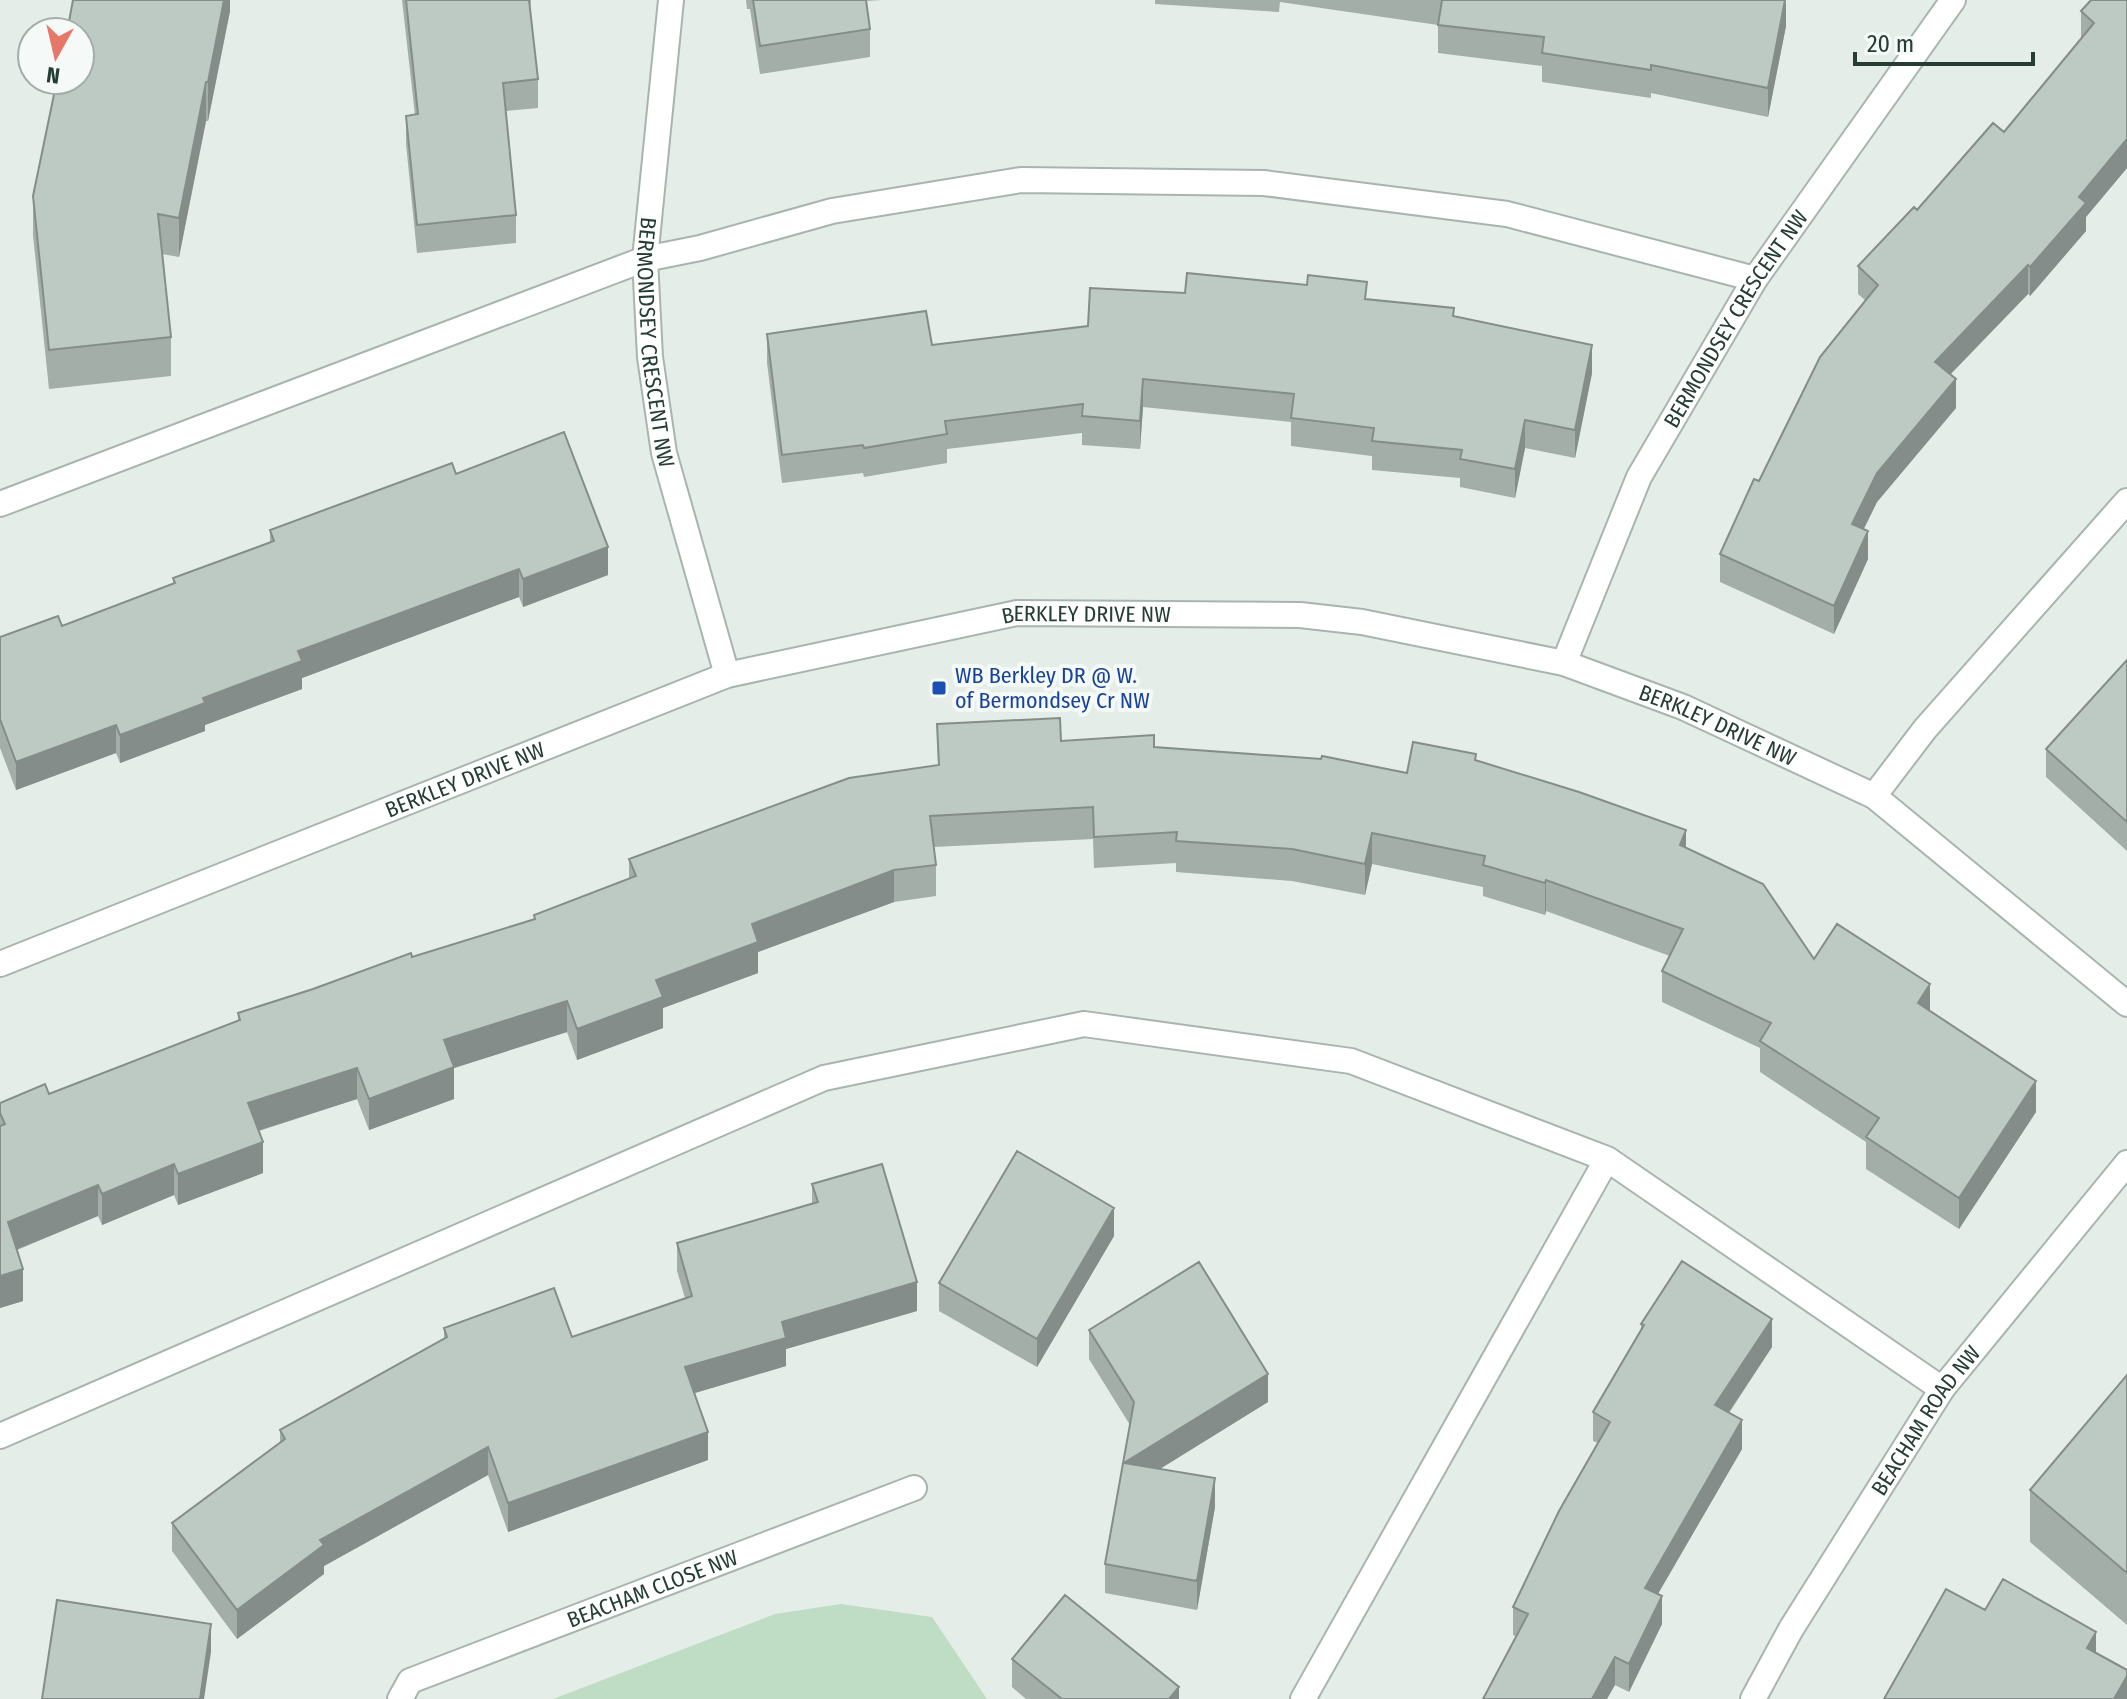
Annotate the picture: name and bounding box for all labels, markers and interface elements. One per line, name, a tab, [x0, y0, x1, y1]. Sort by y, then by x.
north arrow	[16, 16, 96, 96]
scale bar	[1855, 16, 2033, 66]
text: 20 m	[1867, 30, 1914, 58]
text: N	[45, 61, 62, 90]
street label: BERMONDSEY CRESCENT NW	[1658, 205, 1813, 432]
street label: BERMONDSEY CRESCENT NW	[631, 216, 681, 470]
street label: BERKLEY DRIVE NW	[999, 599, 1171, 629]
place label: WB Berkley DR @ W. of Bermondsey Cr NW	[955, 662, 1150, 714]
street label: BERKLEY DRIVE NW	[1635, 678, 1800, 771]
marker: WB Berkley DR @ W. of Bermondsey Cr NW	[930, 679, 948, 697]
street label: BERKLEY DRIVE NW	[381, 735, 548, 823]
street label: BEACHAM ROAD NW	[1865, 1340, 1986, 1500]
street label: BEACHAM CLOSE NW	[563, 1543, 741, 1633]

